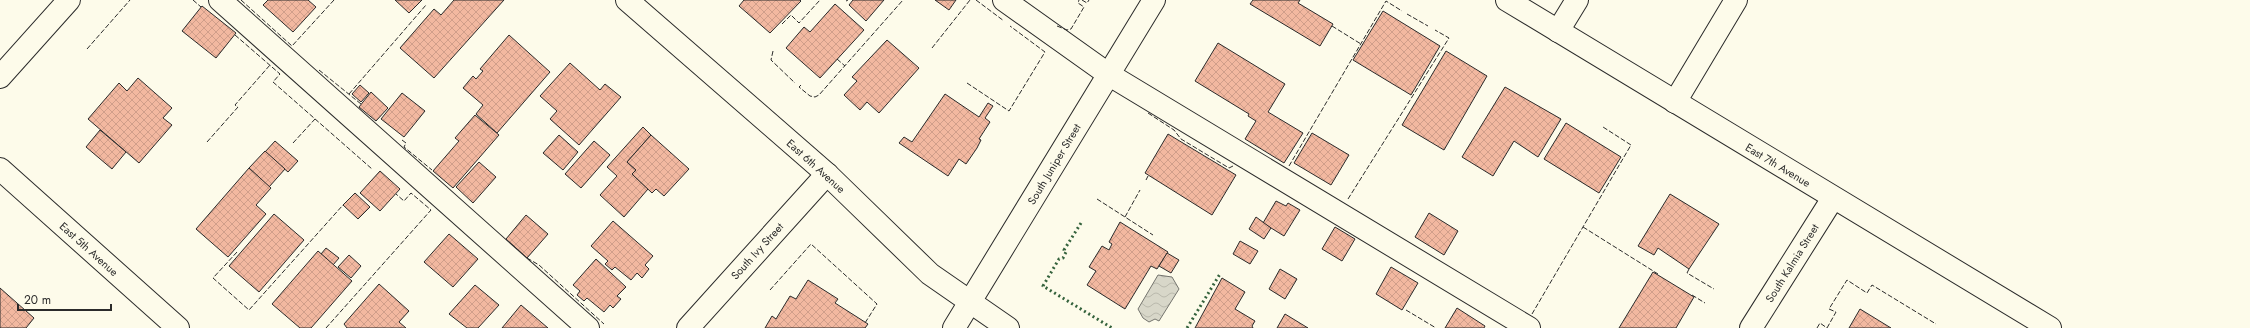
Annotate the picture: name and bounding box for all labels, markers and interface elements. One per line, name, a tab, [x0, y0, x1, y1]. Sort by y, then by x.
street label: South Juniper Street	[1023, 120, 1085, 207]
street label: East 6th Avenue	[783, 135, 849, 197]
street label: East 7th Avenue	[1742, 139, 1814, 191]
street label: East 5th Avenue	[56, 218, 122, 280]
street label: South Ivy Street	[727, 219, 787, 283]
street label: South Kalmia Street	[1761, 220, 1823, 305]
scale bar	[18, 286, 111, 312]
text: 20 m	[24, 291, 51, 309]

